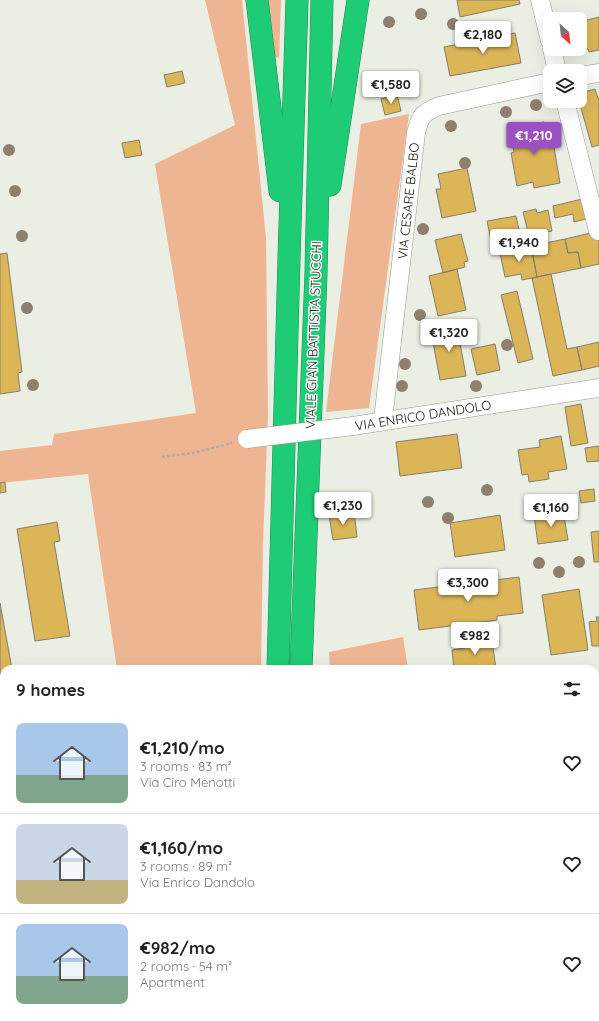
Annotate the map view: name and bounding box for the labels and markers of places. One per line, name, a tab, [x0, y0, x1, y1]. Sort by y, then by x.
pin: €2,180	[450, 21, 516, 55]
pin: €1,580	[358, 71, 424, 105]
pin: €1,210	[501, 122, 567, 156]
pin: €1,940	[486, 229, 552, 263]
pin: €1,320	[416, 319, 482, 353]
pin: €1,230	[310, 492, 376, 526]
pin: €1,160	[518, 494, 584, 528]
pin: €3,300	[435, 569, 501, 603]
pin: €982	[451, 622, 499, 656]

